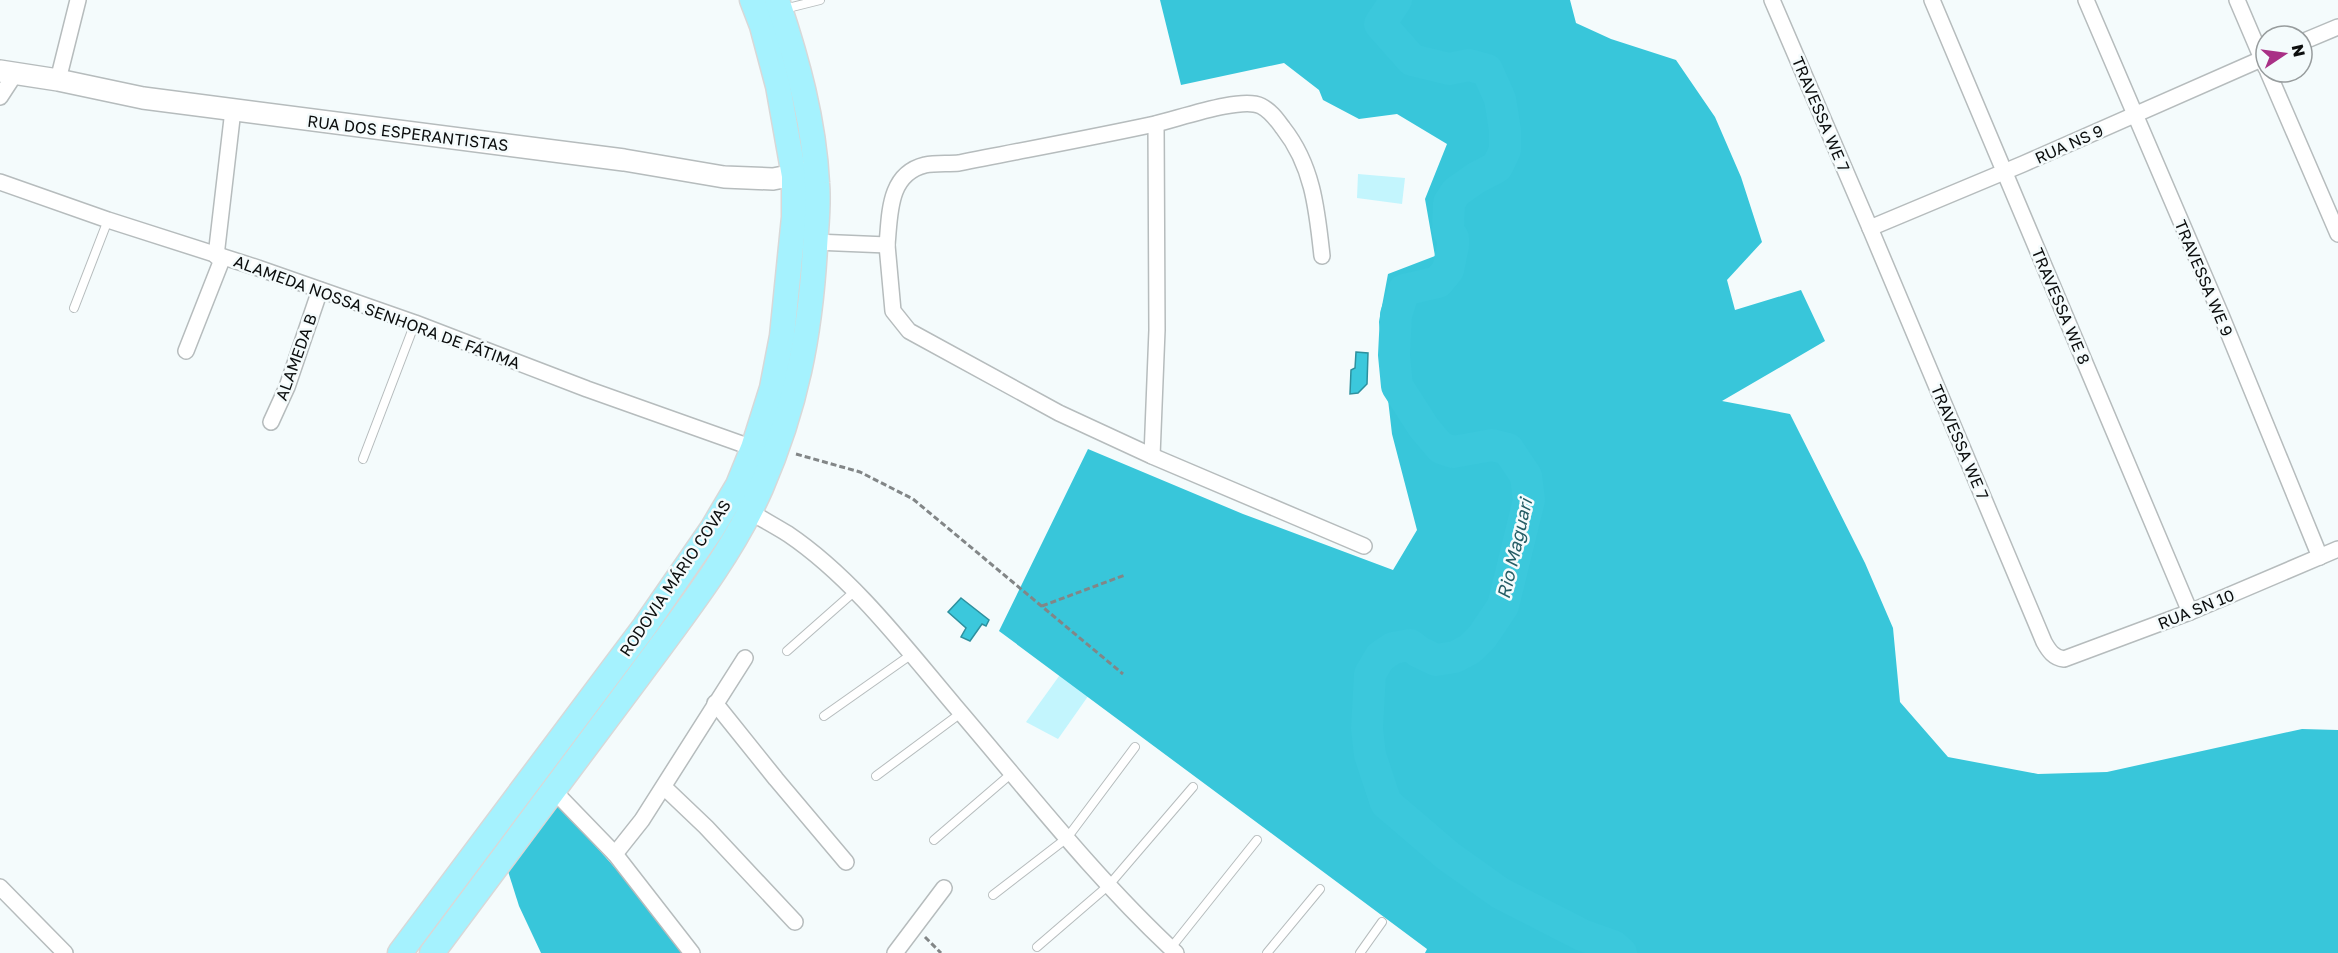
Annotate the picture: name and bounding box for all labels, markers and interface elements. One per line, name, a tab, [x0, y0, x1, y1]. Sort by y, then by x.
north arrow	[2254, 24, 2314, 84]
text: N	[2288, 42, 2310, 59]
street label: TRAVESSA WE 7	[1788, 53, 1854, 175]
street label: RUA DOS ESPERANTISTAS	[306, 111, 510, 155]
street label: RUA NS 9	[2032, 120, 2106, 168]
street label: TRAVESSA WE 9	[2170, 217, 2238, 339]
street label: TRAVESSA WE 8	[2027, 245, 2095, 367]
street label: ALAMEDA NOSSA SENHORA DE FÁTIMA	[231, 251, 523, 373]
street label: ALAMEDA B	[271, 311, 321, 403]
street label: TRAVESSA WE 7	[1927, 381, 1993, 503]
water label: Rio Maguari	[1492, 494, 1537, 601]
street label: RODOVIA MÁRIO COVAS	[615, 496, 735, 660]
street label: RUA SN 10	[2155, 585, 2237, 633]

